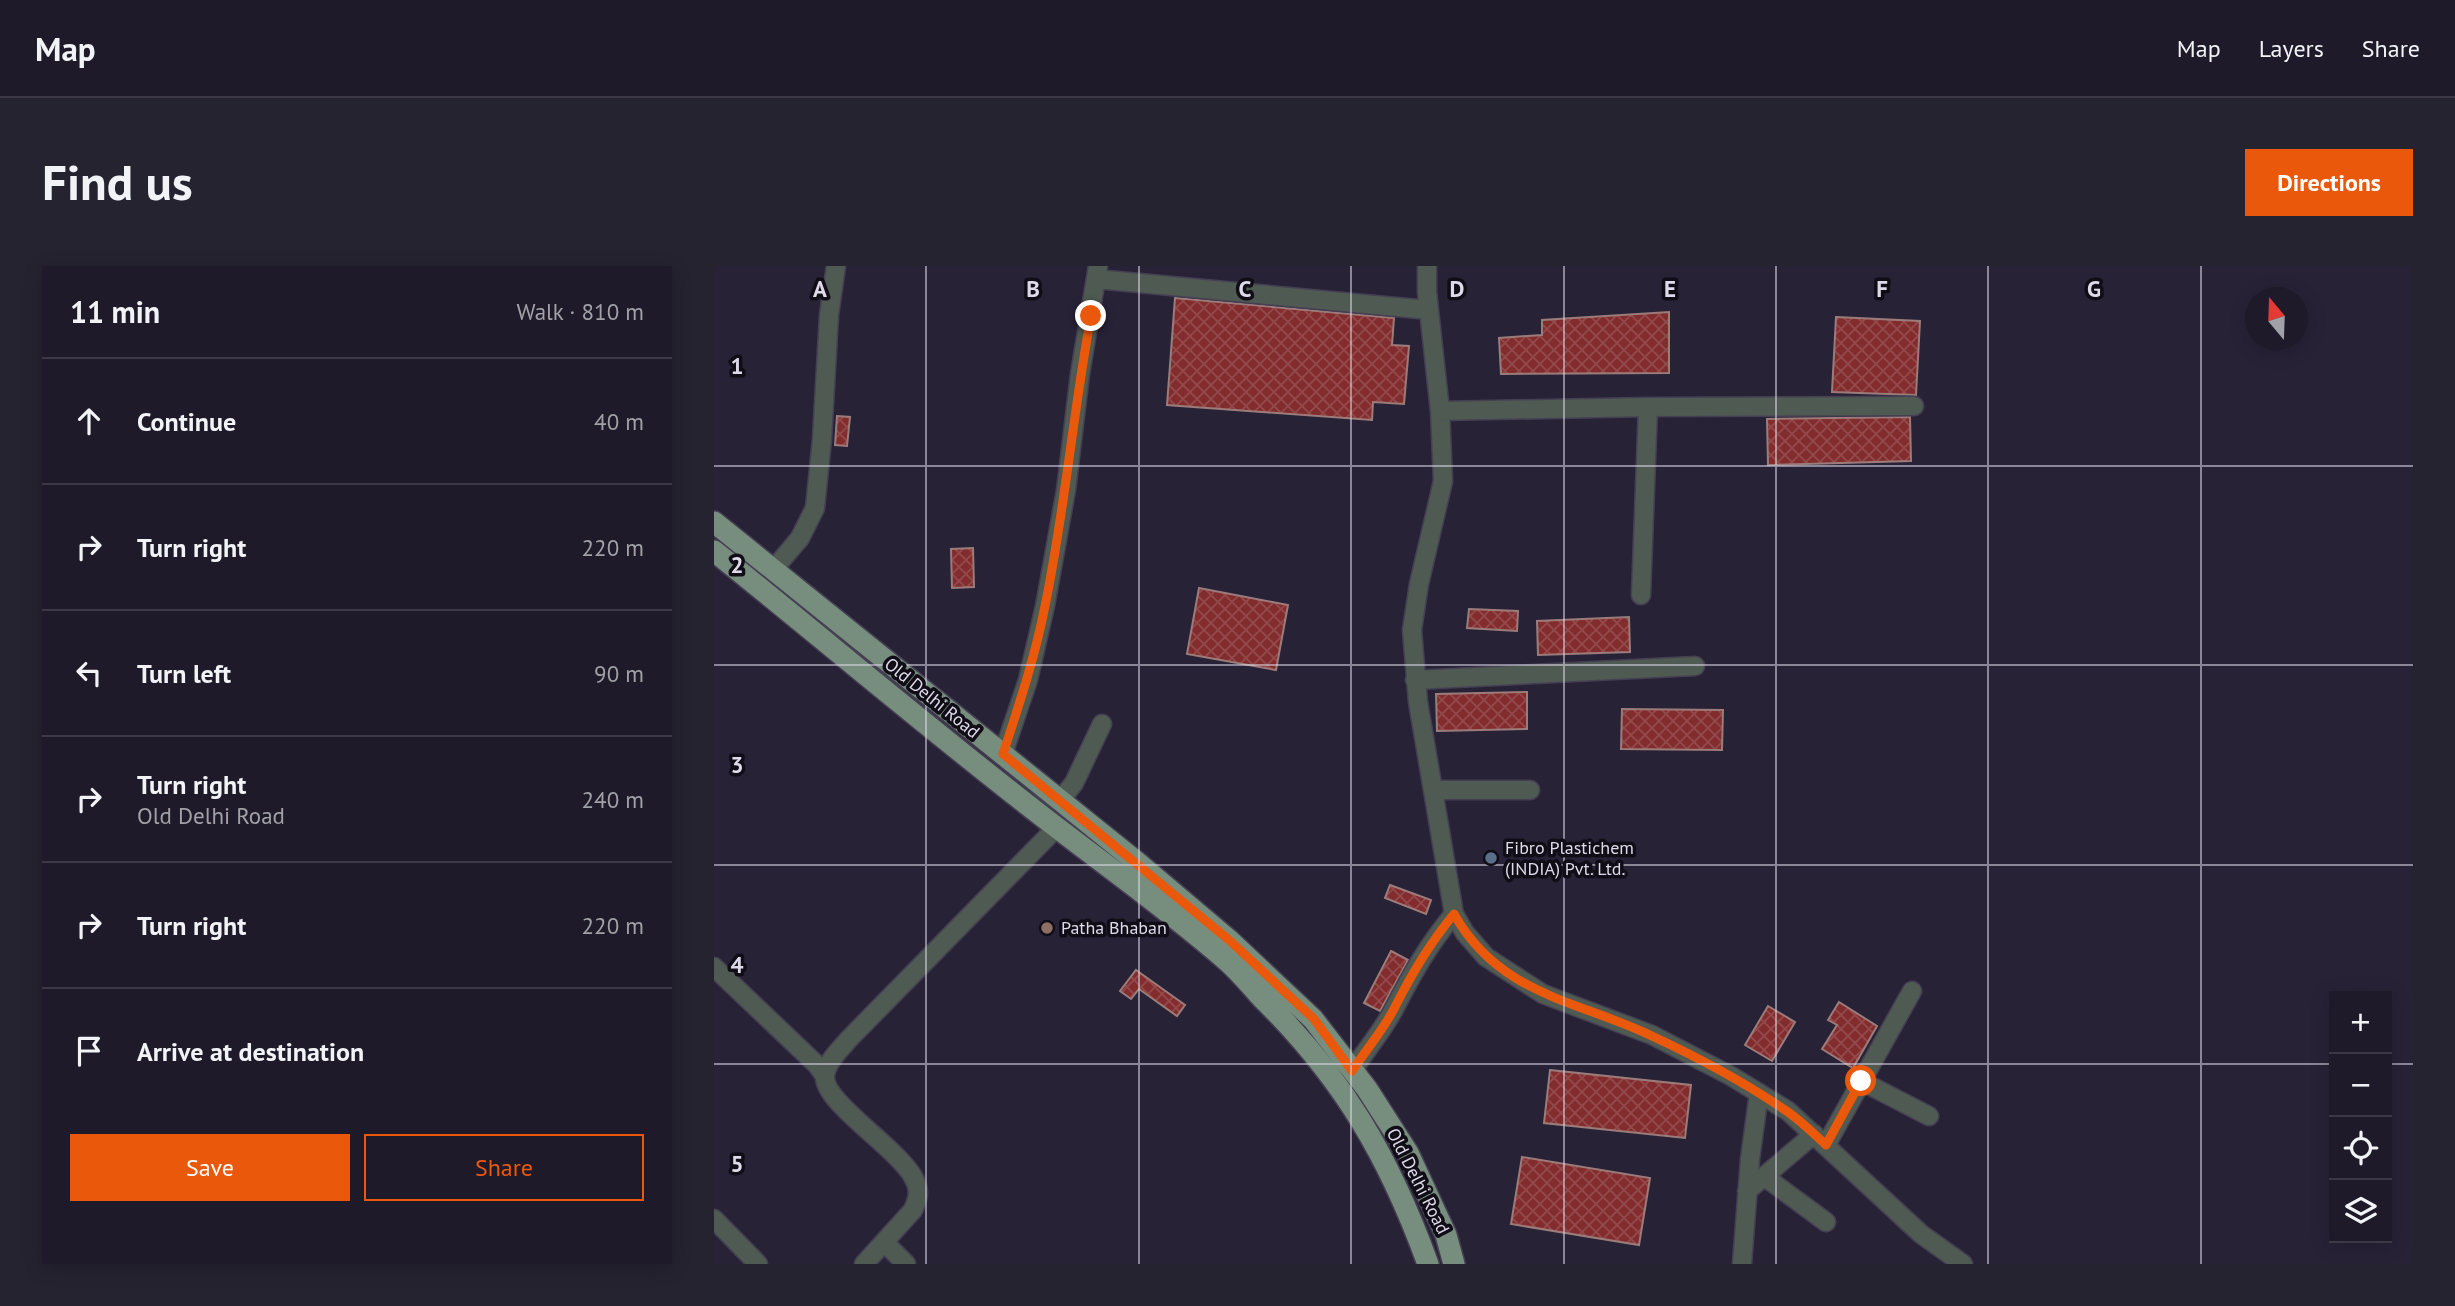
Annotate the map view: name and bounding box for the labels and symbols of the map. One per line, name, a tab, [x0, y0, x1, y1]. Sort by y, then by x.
text: A	[813, 274, 827, 303]
text: B	[1026, 274, 1040, 303]
text: C	[1239, 274, 1252, 303]
text: D	[1450, 274, 1464, 303]
text: E	[1664, 274, 1676, 303]
text: F	[1876, 274, 1888, 303]
text: G	[2087, 274, 2101, 303]
north arrow	[2245, 287, 2308, 350]
route end	[1075, 300, 1106, 331]
text: 1	[730, 351, 744, 380]
text: 2	[730, 550, 744, 579]
street label: Old Delhi Road	[880, 652, 985, 743]
text: 3	[730, 750, 744, 779]
place label: Fibro Plastichem (INDIA) Pvt. Ltd.	[1505, 836, 1634, 880]
marker: Fibro Plastichem (INDIA) Pvt. Ltd.	[1483, 850, 1499, 866]
place label: Patha Bhaban	[1061, 916, 1167, 939]
marker: Patha Bhaban	[1039, 920, 1055, 936]
text: 4	[730, 950, 744, 979]
route start	[1845, 1065, 1876, 1096]
street label: Old Delhi Road	[1382, 1124, 1455, 1238]
text: 5	[730, 1149, 744, 1178]

